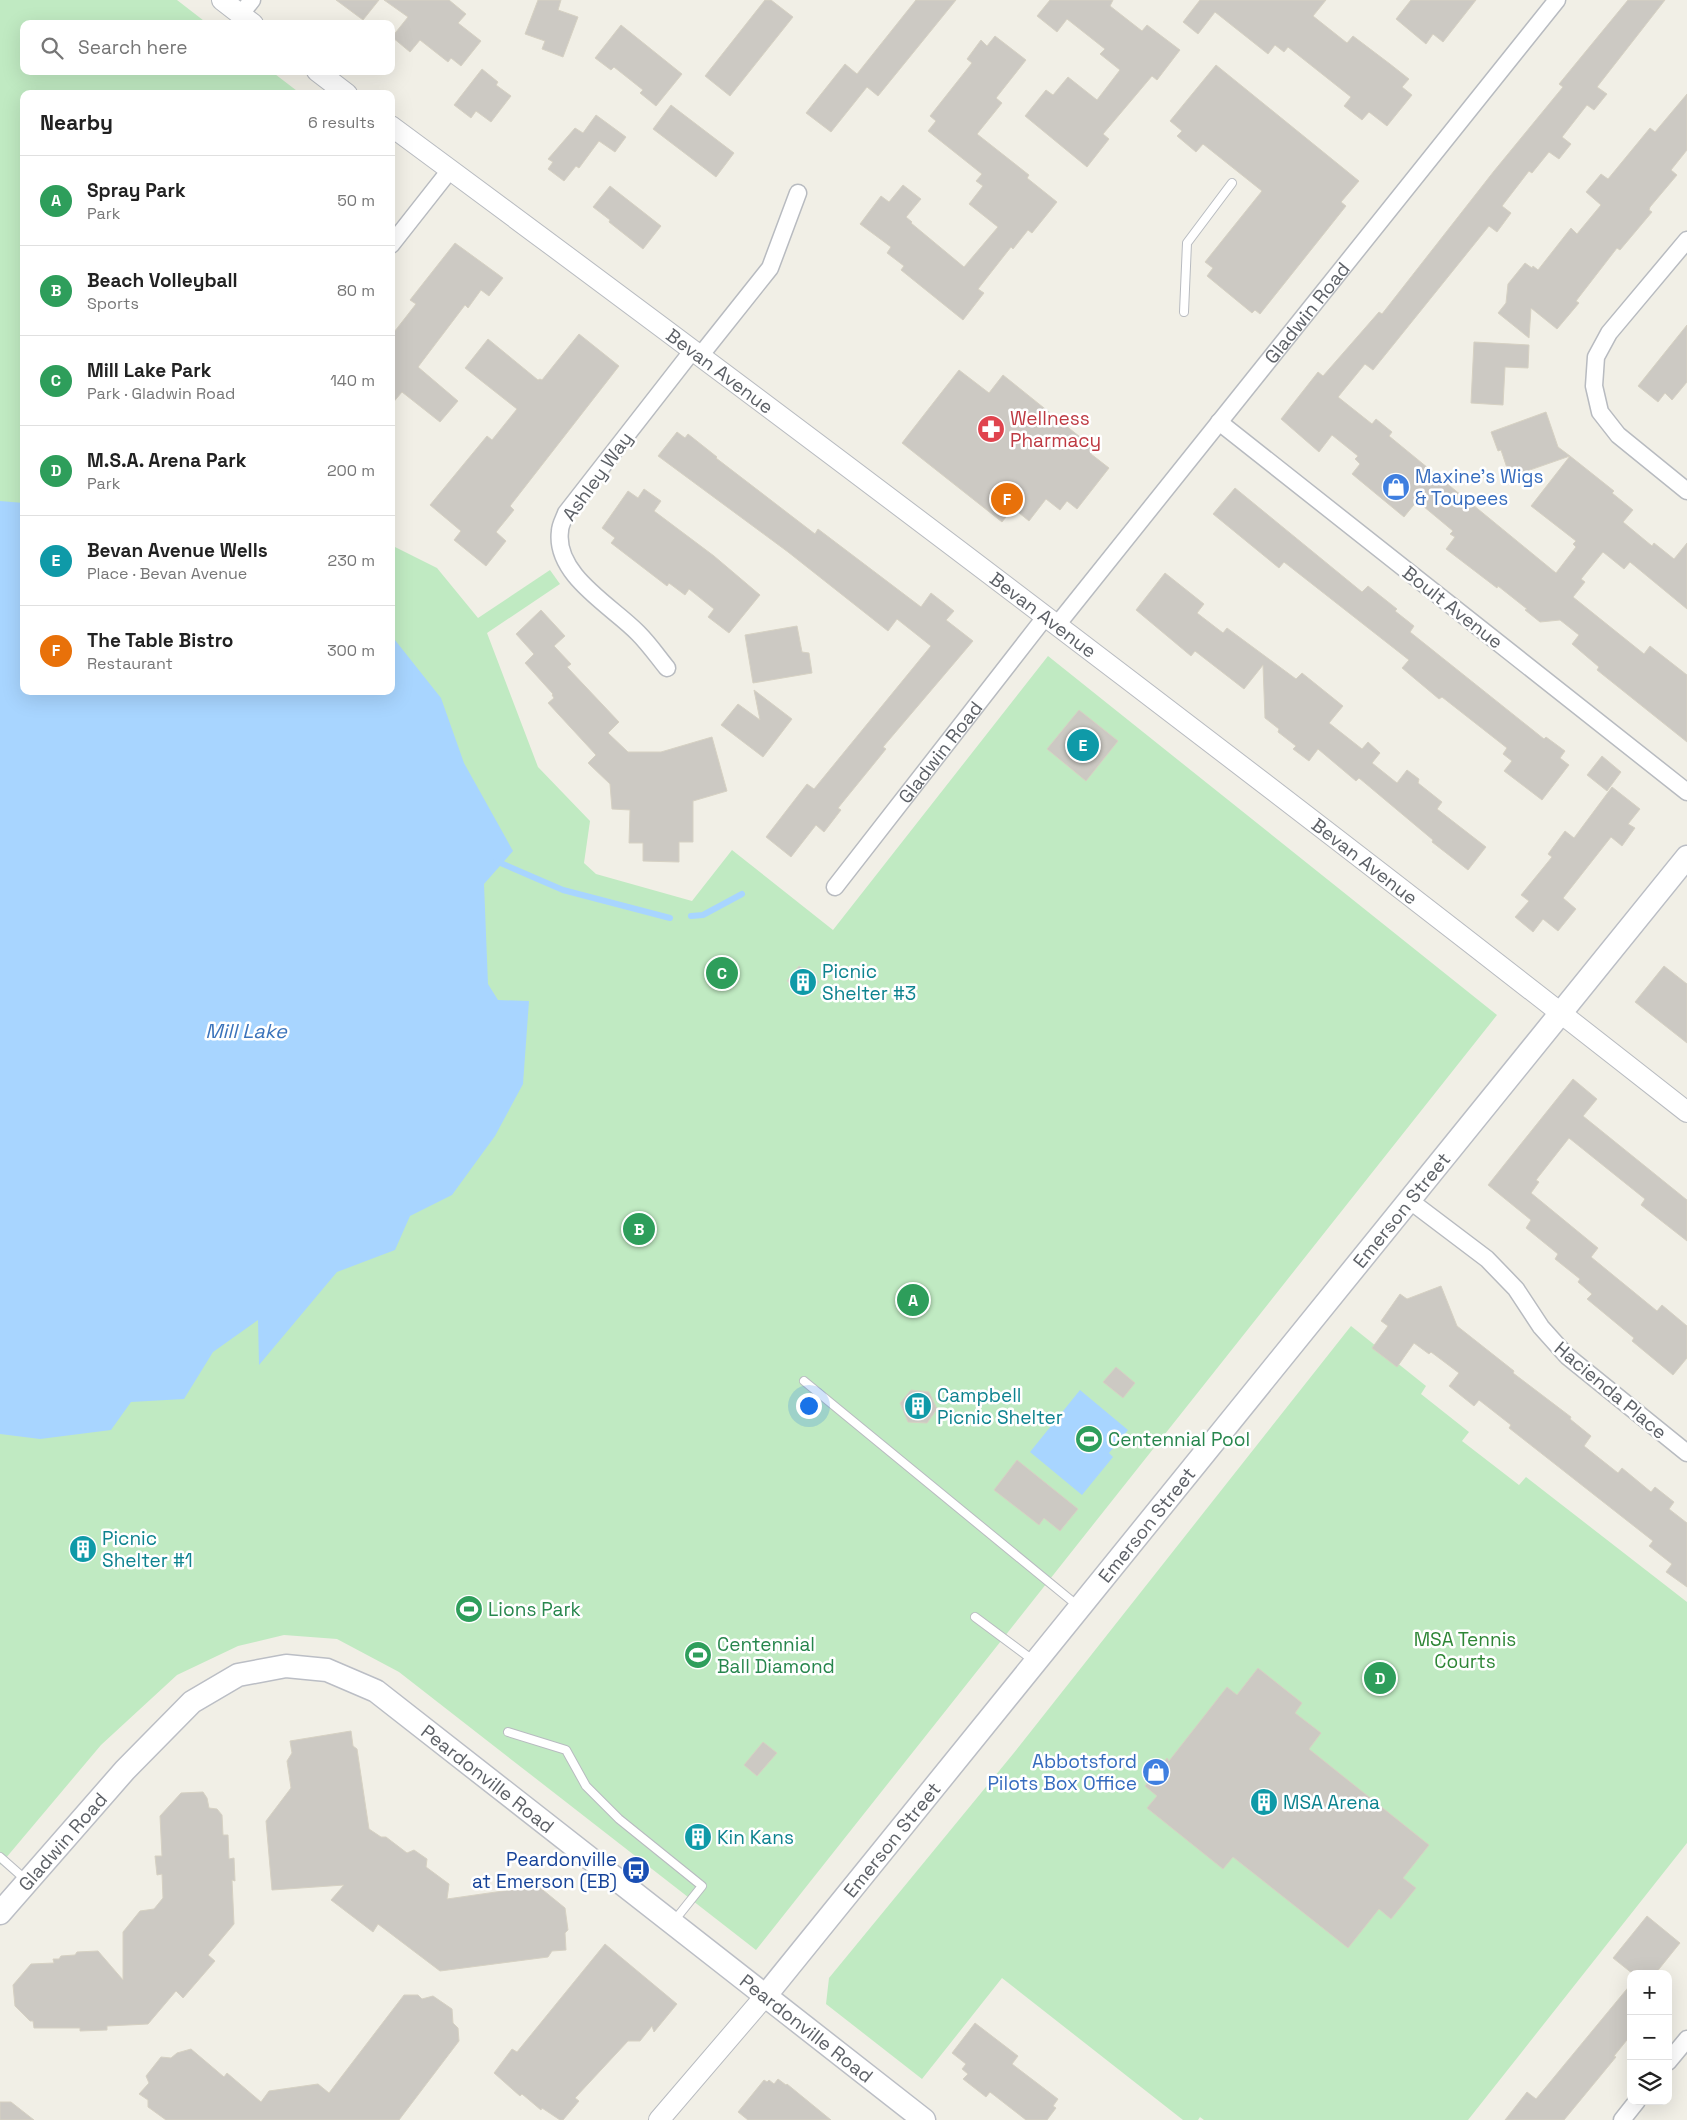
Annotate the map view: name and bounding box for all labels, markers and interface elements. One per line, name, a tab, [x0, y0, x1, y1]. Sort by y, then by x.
search box	[20, 20, 395, 75]
icon: search	[38, 34, 66, 62]
text: Search here	[78, 35, 188, 60]
text: Nearby	[40, 109, 113, 136]
text: 6 results	[308, 112, 375, 133]
text: Spray Park	[87, 178, 186, 203]
text: A	[51, 190, 61, 211]
text: 50 m	[337, 190, 375, 211]
text: Park	[87, 203, 120, 224]
street label: Gladwin Road	[1259, 257, 1356, 369]
text: Beach Volleyball	[87, 268, 238, 293]
text: B	[51, 280, 61, 301]
text: 80 m	[337, 280, 375, 301]
text: Sports	[87, 293, 139, 314]
street label: Bevan Avenue	[661, 323, 778, 419]
text: Mill Lake Park	[87, 358, 211, 383]
text: C	[51, 370, 61, 391]
text: 140 m	[330, 370, 375, 391]
text: Park · Gladwin Road	[87, 383, 235, 404]
place label: Wellness Pharmacy	[1010, 406, 1101, 453]
pharmacy icon: Wellness Pharmacy	[976, 414, 1006, 444]
street label: Ashley Way	[557, 427, 638, 526]
text: M.S.A. Arena Park	[87, 448, 247, 473]
text: D	[51, 460, 61, 481]
text: 200 m	[327, 460, 375, 481]
place label: Maxine's Wigs & Toupees	[1415, 464, 1544, 511]
shop icon: Maxine's Wigs & Toupees	[1381, 472, 1411, 502]
text: Park	[87, 473, 120, 494]
pin: F	[991, 480, 1023, 518]
text: Bevan Avenue Wells	[87, 538, 268, 563]
text: E	[52, 550, 60, 571]
text: 230 m	[328, 550, 375, 571]
street label: Boult Avenue	[1397, 560, 1508, 655]
text: Place · Bevan Avenue	[87, 563, 247, 584]
street label: Bevan Avenue	[985, 566, 1101, 664]
text: The Table Bistro	[87, 628, 234, 653]
text: F	[52, 640, 60, 661]
text: 300 m	[327, 640, 375, 661]
text: Restaurant	[87, 653, 173, 674]
street label: Gladwin Road	[893, 696, 988, 809]
pin: E	[1067, 726, 1099, 764]
street label: Bevan Avenue	[1306, 812, 1423, 910]
pin: C	[706, 954, 738, 992]
place label: Picnic Shelter #3	[822, 959, 916, 1006]
building icon: Picnic Shelter #3	[788, 967, 818, 997]
water label: Mill Lake	[205, 1018, 288, 1044]
street label: Emerson Street	[1347, 1147, 1456, 1273]
pin: B	[623, 1210, 655, 1248]
pin: A	[897, 1281, 929, 1319]
street label: Hacienda Place	[1549, 1336, 1672, 1445]
place label: Campbell Picnic Shelter	[937, 1383, 1063, 1430]
building icon: Campbell Picnic Shelter	[903, 1391, 933, 1421]
your location	[796, 1393, 822, 1419]
sports icon: Centennial Pool	[1074, 1424, 1104, 1454]
place label: Centennial Pool	[1108, 1427, 1250, 1452]
street label: Emerson Street	[1093, 1462, 1201, 1588]
place label: Picnic Shelter #1	[102, 1526, 193, 1573]
building icon: Picnic Shelter #1	[68, 1534, 98, 1564]
sports icon: Lions Park	[454, 1594, 484, 1624]
place label: Lions Park	[488, 1597, 581, 1622]
park label: MSA Tennis Courts	[1414, 1627, 1516, 1674]
place label: Centennial Ball Diamond	[717, 1632, 835, 1679]
sports icon: Centennial Ball Diamond	[683, 1640, 713, 1670]
pin: D	[1364, 1659, 1396, 1697]
street label: Peardonville Road	[416, 1719, 559, 1839]
place label: Abbotsford Pilots Box Office	[987, 1749, 1137, 1796]
shop icon: Abbotsford Pilots Box Office	[1141, 1757, 1171, 1787]
street label: Emerson Street	[838, 1777, 946, 1903]
street label: Gladwin Road	[13, 1787, 113, 1896]
building icon: MSA Arena	[1249, 1787, 1279, 1817]
place label: MSA Arena	[1283, 1790, 1380, 1815]
building icon: Kin Kans	[683, 1822, 713, 1852]
place label: Kin Kans	[717, 1825, 794, 1850]
place label: Peardonville at Emerson (EB)	[472, 1847, 617, 1894]
bus stop icon: Peardonville at Emerson (EB)	[621, 1855, 651, 1885]
street label: Peardonville Road	[735, 1969, 878, 2088]
map controls	[1627, 1970, 1672, 2105]
button: +	[1627, 1970, 1672, 2015]
button: −	[1627, 2015, 1672, 2060]
button: layers	[1627, 2060, 1672, 2105]

